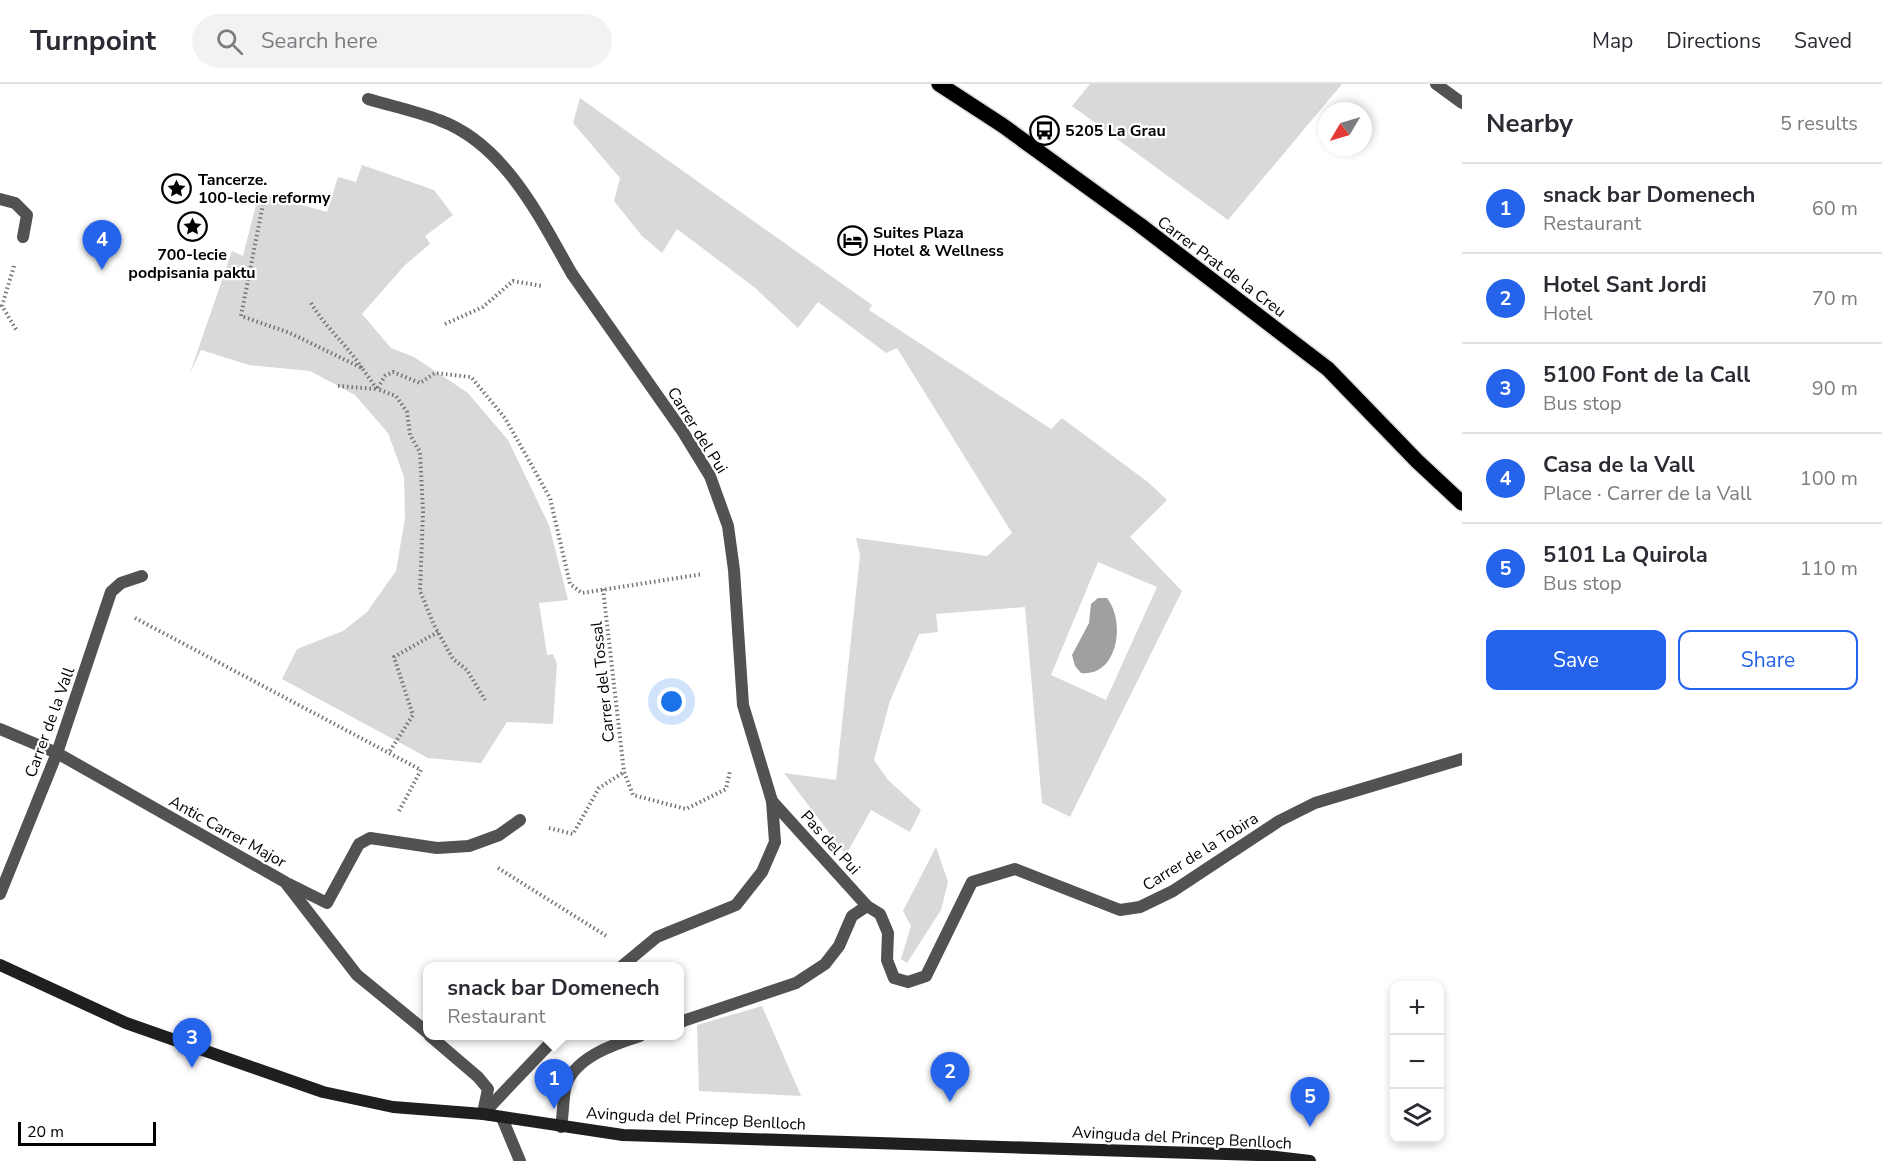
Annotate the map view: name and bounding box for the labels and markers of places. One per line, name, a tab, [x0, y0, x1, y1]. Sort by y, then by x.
bus stop icon: 5205 La Grau	[1028, 114, 1060, 146]
place label: 5205 La Grau	[1065, 120, 1166, 142]
place label: Tancerze. 100-lecie reformy	[198, 169, 331, 209]
place icon: Tancerze. 100-lecie reformy	[161, 172, 193, 204]
place icon: 700-lecie podpisania paktu	[176, 210, 208, 242]
pin: 4	[82, 220, 122, 270]
place label: Suites Plaza Hotel & Wellness	[873, 222, 1004, 262]
hotel icon: Suites Plaza Hotel & Wellness	[836, 225, 868, 257]
place label: 700-lecie podpisania paktu	[128, 244, 256, 284]
pin: 3	[172, 1018, 212, 1068]
pin: 2	[930, 1052, 970, 1102]
pin: 1	[534, 1060, 574, 1109]
pin: 5	[1290, 1078, 1330, 1127]

